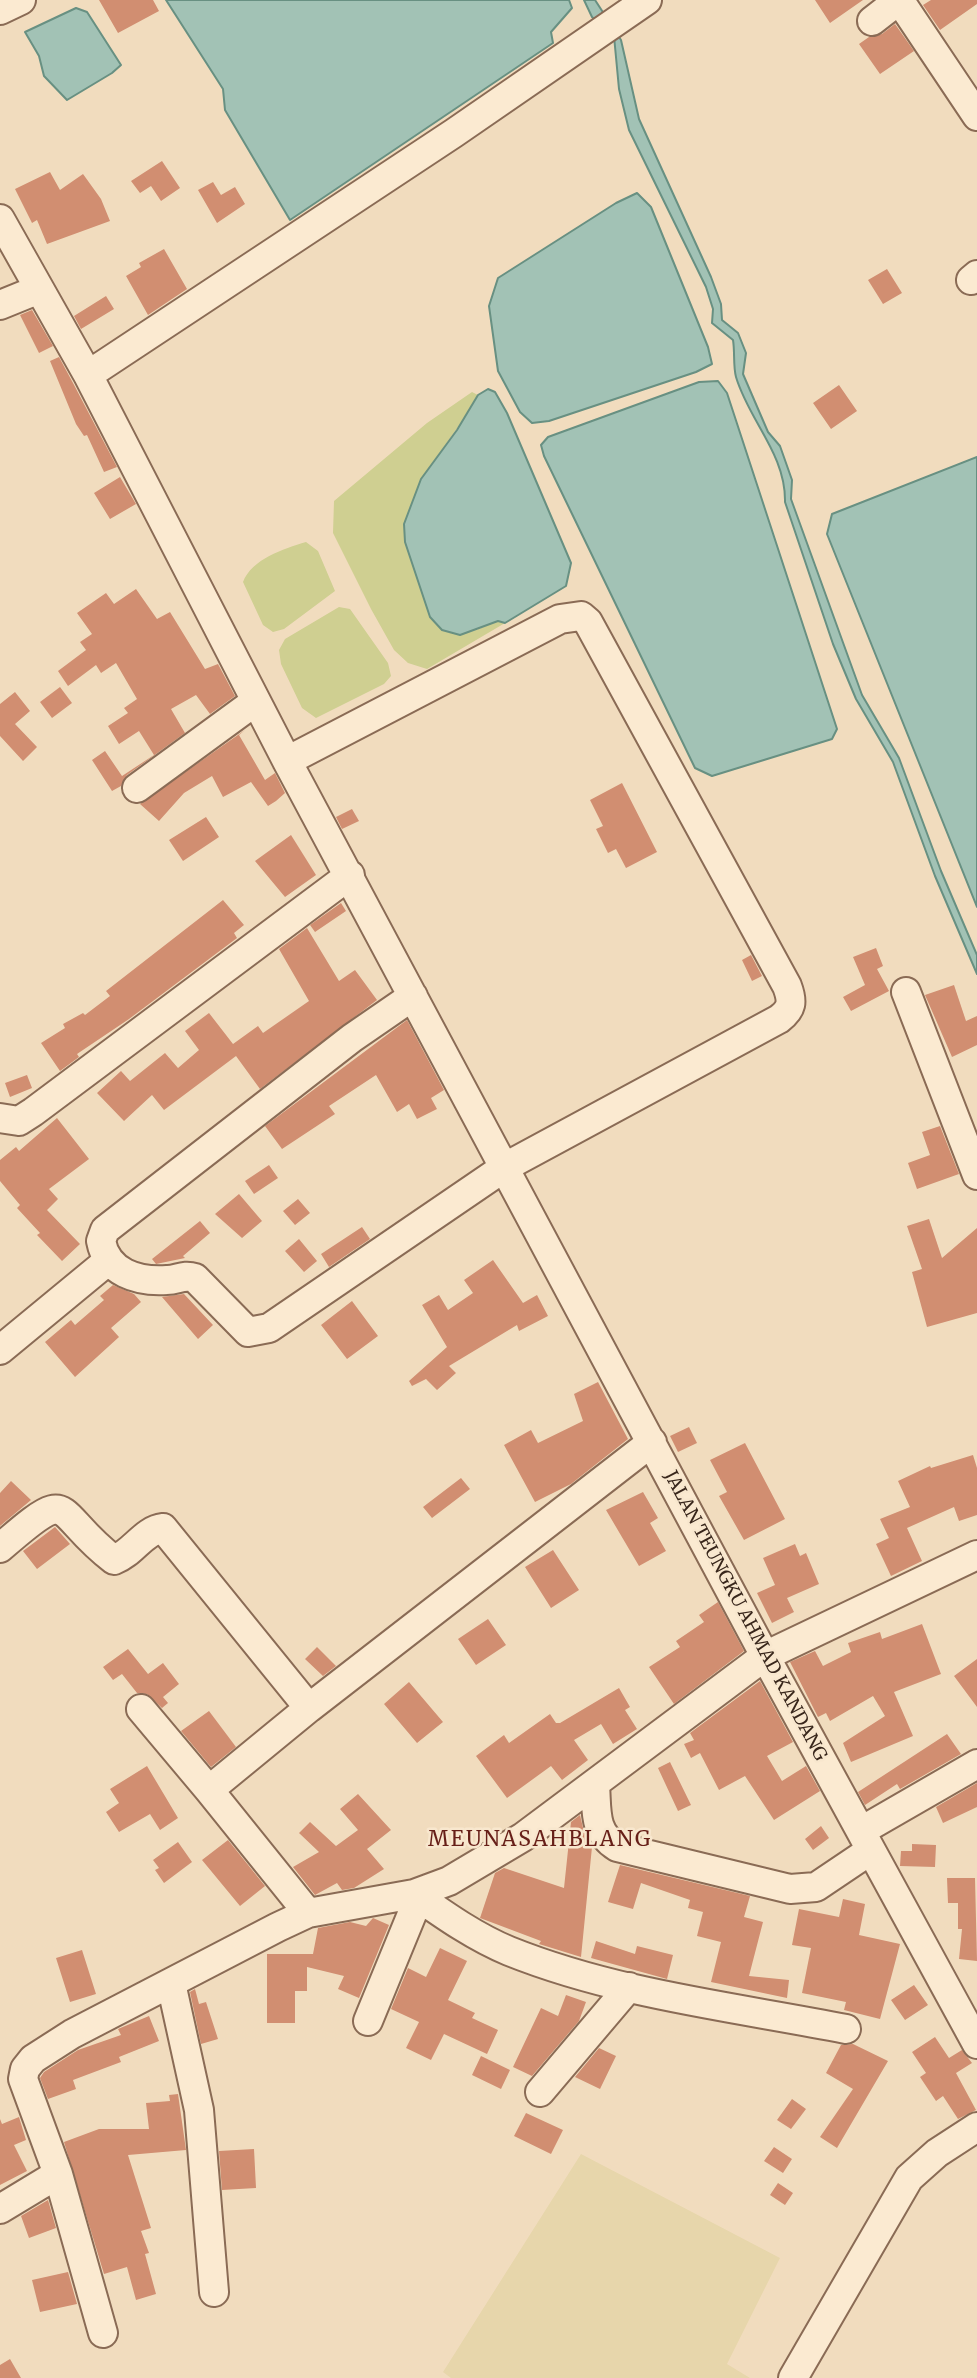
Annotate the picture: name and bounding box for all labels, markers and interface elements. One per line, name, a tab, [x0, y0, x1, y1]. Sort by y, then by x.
street label: JALAN TEUNGKU AHMAD KANDANG	[659, 1467, 831, 1765]
district label: MEUNASAHBLANG	[430, 1827, 650, 1853]

